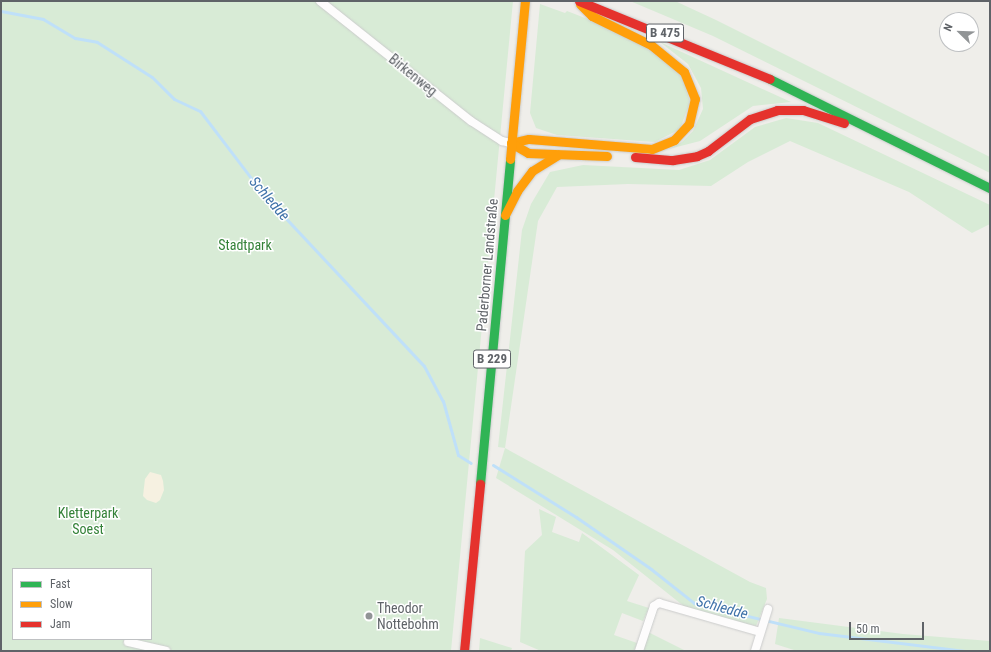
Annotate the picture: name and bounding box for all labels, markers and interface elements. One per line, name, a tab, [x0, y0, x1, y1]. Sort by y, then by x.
north arrow	[939, 12, 979, 52]
road number: B 475	[646, 22, 684, 44]
text: N	[941, 22, 956, 33]
street label: Birkenweg	[385, 50, 441, 100]
water label: Schledde	[245, 173, 293, 225]
street label: Paderborner Landstraße	[473, 198, 501, 332]
park label: Stadtpark	[218, 237, 272, 253]
road number: B 229	[473, 348, 511, 370]
park label: Kletterpark Soest	[58, 505, 118, 538]
legend	[12, 568, 152, 640]
text: Fast	[50, 577, 70, 591]
water label: Schledde	[694, 592, 750, 624]
text: Slow	[50, 597, 73, 611]
place label: Theodor Nottebohm	[377, 600, 439, 632]
marker: Theodor Nottebohm	[364, 611, 374, 621]
scale bar	[851, 614, 926, 640]
text: Jam	[50, 617, 71, 631]
text: 50 m	[856, 622, 880, 636]

